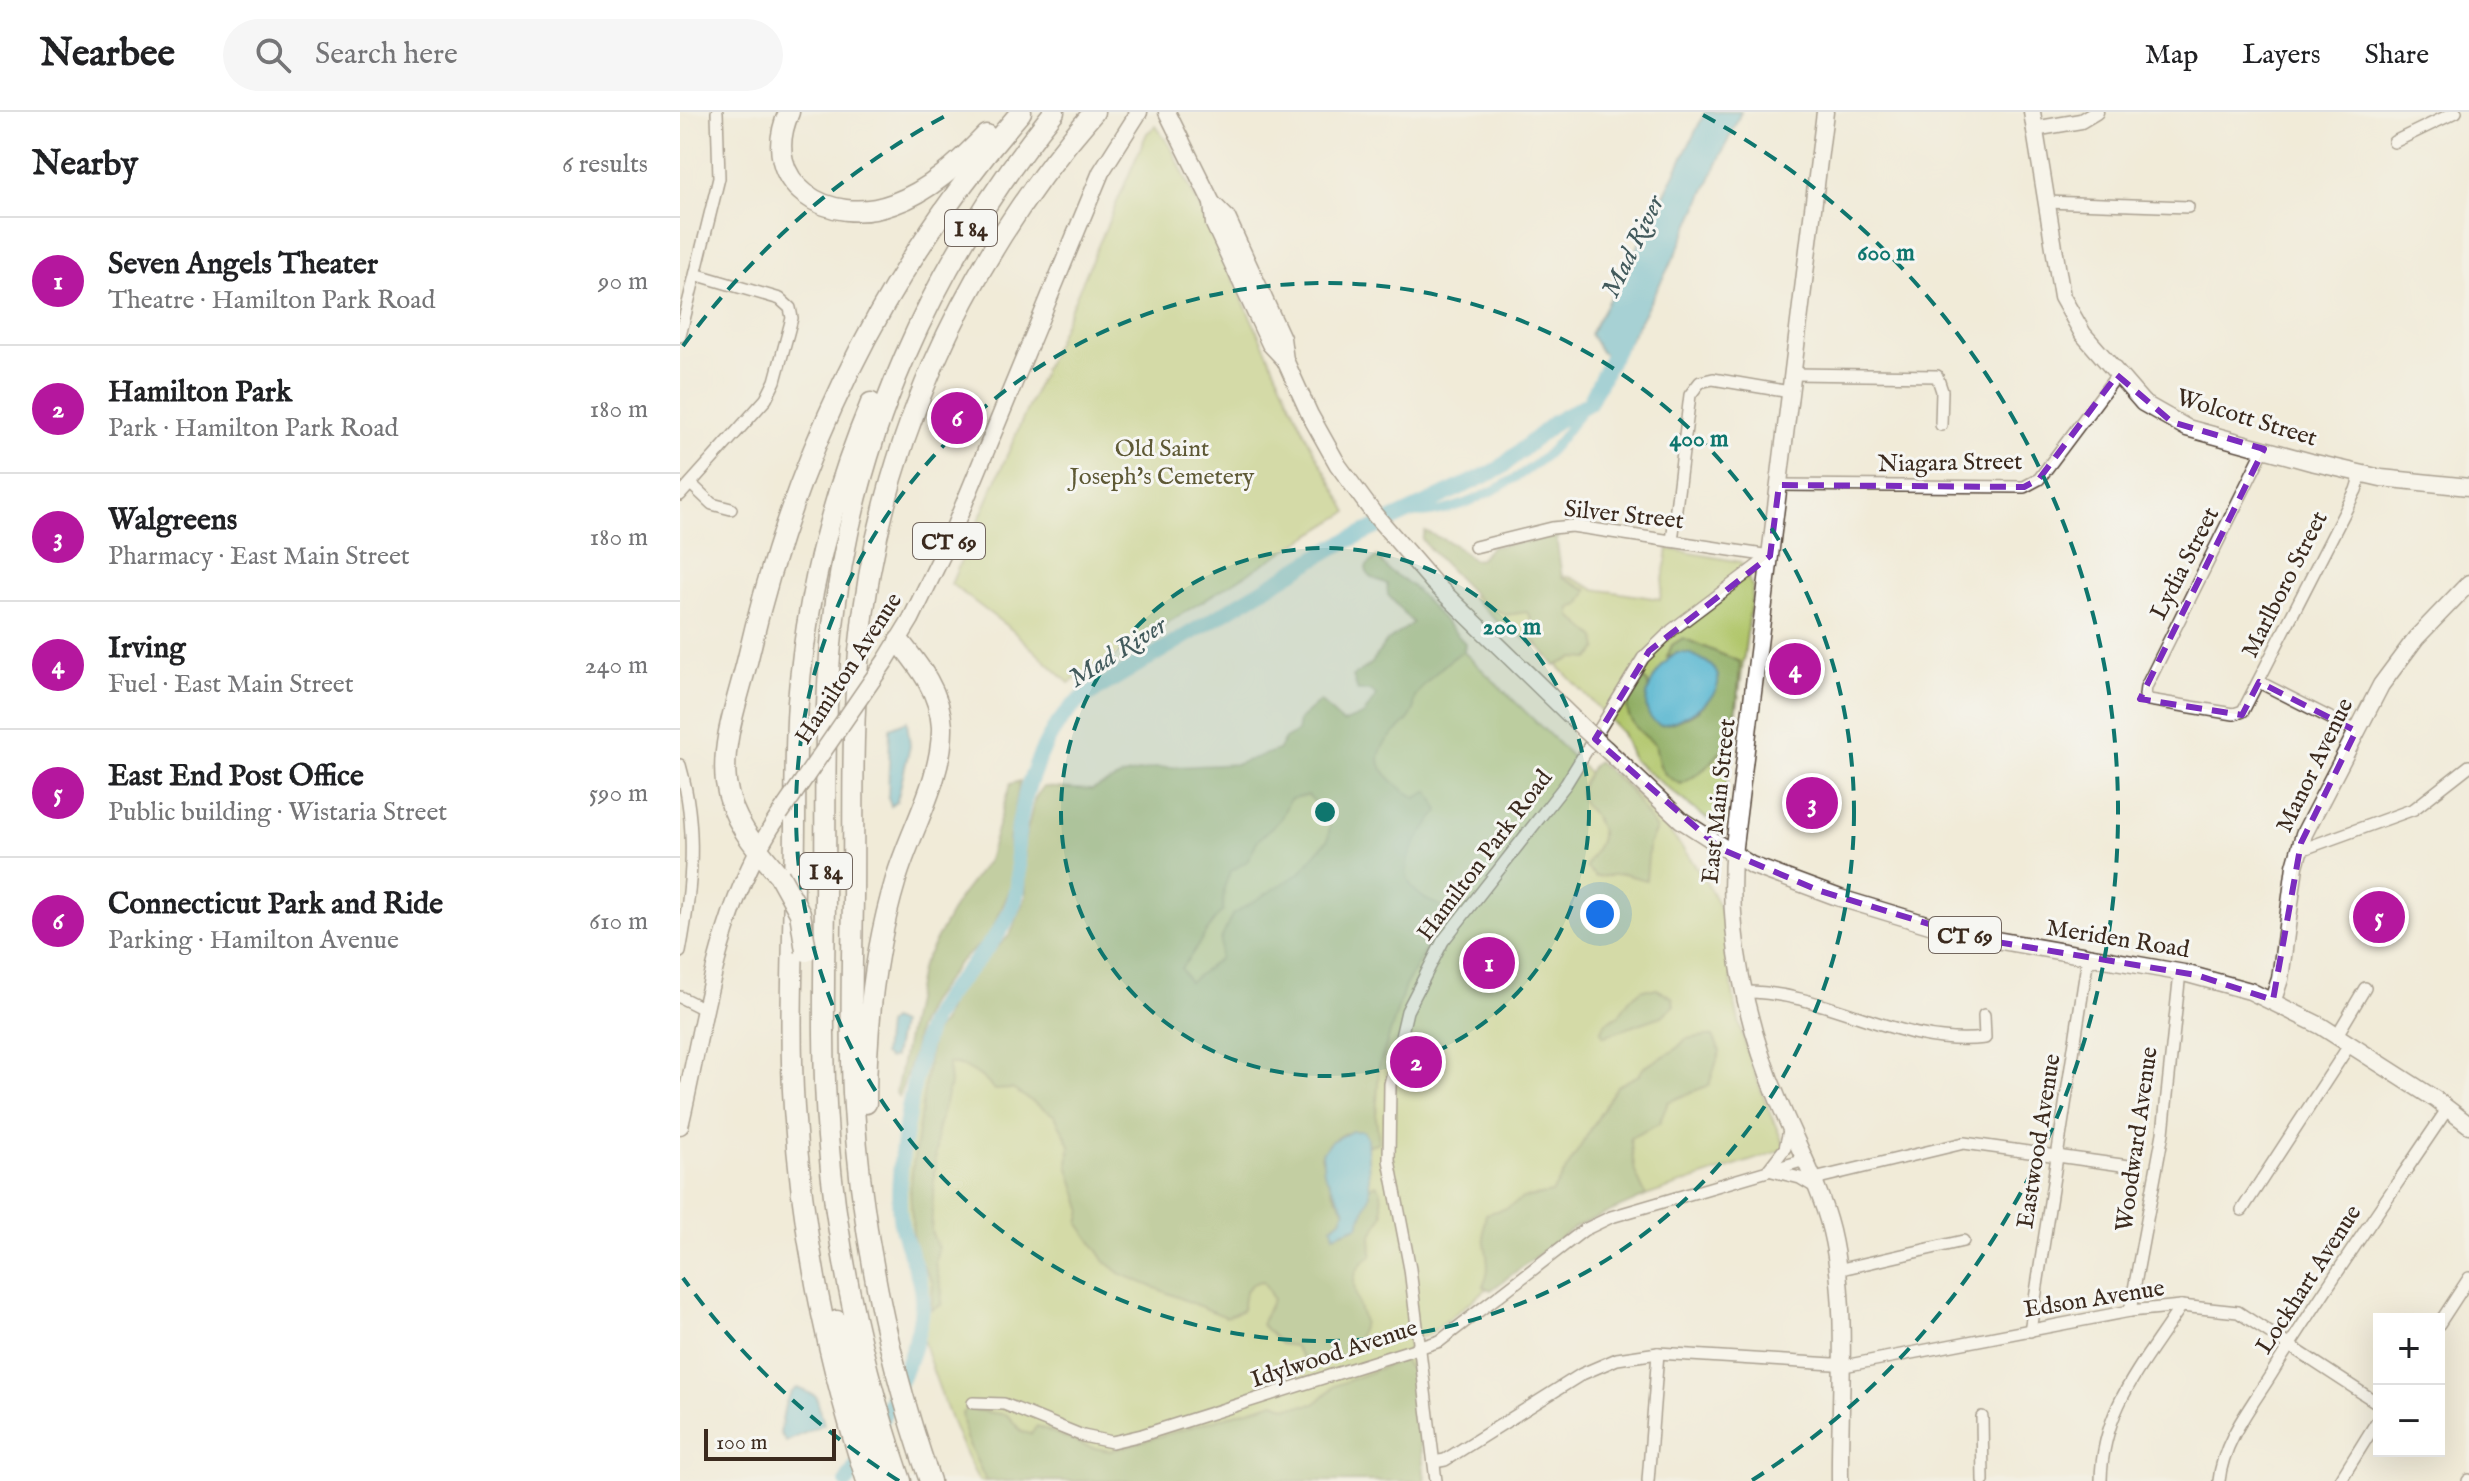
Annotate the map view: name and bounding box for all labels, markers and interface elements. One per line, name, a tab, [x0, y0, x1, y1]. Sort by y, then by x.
search box	[223, 19, 783, 91]
text: Nearbee	[40, 31, 175, 79]
icon: search	[251, 33, 295, 77]
text: Search here	[315, 36, 458, 74]
text: Map	[2145, 38, 2198, 73]
text: Layers	[2242, 38, 2321, 73]
text: Share	[2365, 38, 2429, 73]
text: Nearby	[32, 143, 138, 186]
text: 6 results	[562, 148, 648, 181]
water label: Mad River	[1594, 189, 1673, 303]
road number: I 84	[945, 210, 997, 246]
text: 600 m	[1857, 238, 1915, 269]
text: Seven Angels Theater	[108, 246, 378, 284]
text: 1	[53, 265, 63, 298]
text: 90 m	[598, 265, 648, 298]
text: Theatre · Hamilton Park Road	[108, 284, 435, 317]
text: Hamilton Park	[108, 374, 292, 412]
street label: Wolcott Street	[2172, 382, 2321, 455]
pin: 6	[931, 388, 983, 448]
text: 2	[52, 393, 64, 426]
text: 180 m	[590, 393, 648, 426]
text: Park · Hamilton Park Road	[108, 412, 398, 445]
text: 400 m	[1669, 424, 1729, 455]
park label: Old Saint Joseph's Cemetery	[1067, 434, 1255, 493]
street label: Niagara Street	[1877, 447, 2023, 480]
street label: Silver Street	[1562, 494, 1685, 537]
text: Walgreens	[108, 502, 237, 540]
street label: Lydia Street	[2144, 502, 2227, 625]
street label: Marlboro Street	[2235, 506, 2336, 663]
text: 3	[53, 521, 63, 554]
text: 180 m	[590, 521, 648, 554]
road number: CT 69	[913, 523, 985, 559]
text: Pharmacy · East Main Street	[108, 540, 410, 573]
street label: Hamilton Avenue	[789, 587, 910, 751]
water label: Mad River	[1063, 609, 1174, 695]
text: 200 m	[1483, 612, 1542, 643]
text: Irving	[108, 630, 186, 668]
pin: 4	[1769, 639, 1821, 699]
text: 4	[52, 649, 64, 682]
text: 240 m	[585, 649, 648, 682]
text: Fuel · East Main Street	[108, 668, 354, 701]
street label: Manor Avenue	[2269, 693, 2361, 838]
street label: East Main Street	[1695, 717, 1744, 885]
text: East End Post Office	[108, 758, 364, 796]
street label: Hamilton Park Road	[1411, 764, 1560, 948]
pin: 3	[1786, 773, 1838, 833]
text: 5	[53, 777, 63, 810]
text: 590 m	[589, 777, 648, 810]
text: Public building · Wistaria Street	[108, 796, 447, 829]
centre of rings	[1311, 798, 1339, 826]
road number: I 84	[800, 853, 852, 889]
text: Connecticut Park and Ride	[108, 886, 443, 924]
pin: 5	[2353, 887, 2405, 947]
your location	[1580, 894, 1620, 934]
text: 6	[53, 905, 63, 938]
text: 610 m	[589, 905, 648, 938]
street label: Meriden Road	[2044, 913, 2192, 966]
road number: CT 69	[1929, 917, 2001, 953]
text: Parking · Hamilton Avenue	[108, 924, 399, 957]
pin: 1	[1463, 933, 1515, 993]
pin: 2	[1390, 1032, 1442, 1092]
street label: Woodward Avenue	[2109, 1045, 2166, 1234]
street label: Eastwood Avenue	[2010, 1052, 2069, 1231]
street label: Lockhart Avenue	[2249, 1199, 2369, 1360]
street label: Edson Avenue	[2022, 1273, 2167, 1326]
street label: Idylwood Avenue	[1247, 1313, 1422, 1396]
map controls	[2373, 1313, 2445, 1457]
button: +	[2373, 1313, 2445, 1385]
button: −	[2373, 1385, 2445, 1457]
scale bar	[704, 1425, 836, 1461]
text: 100 m	[716, 1429, 768, 1457]

